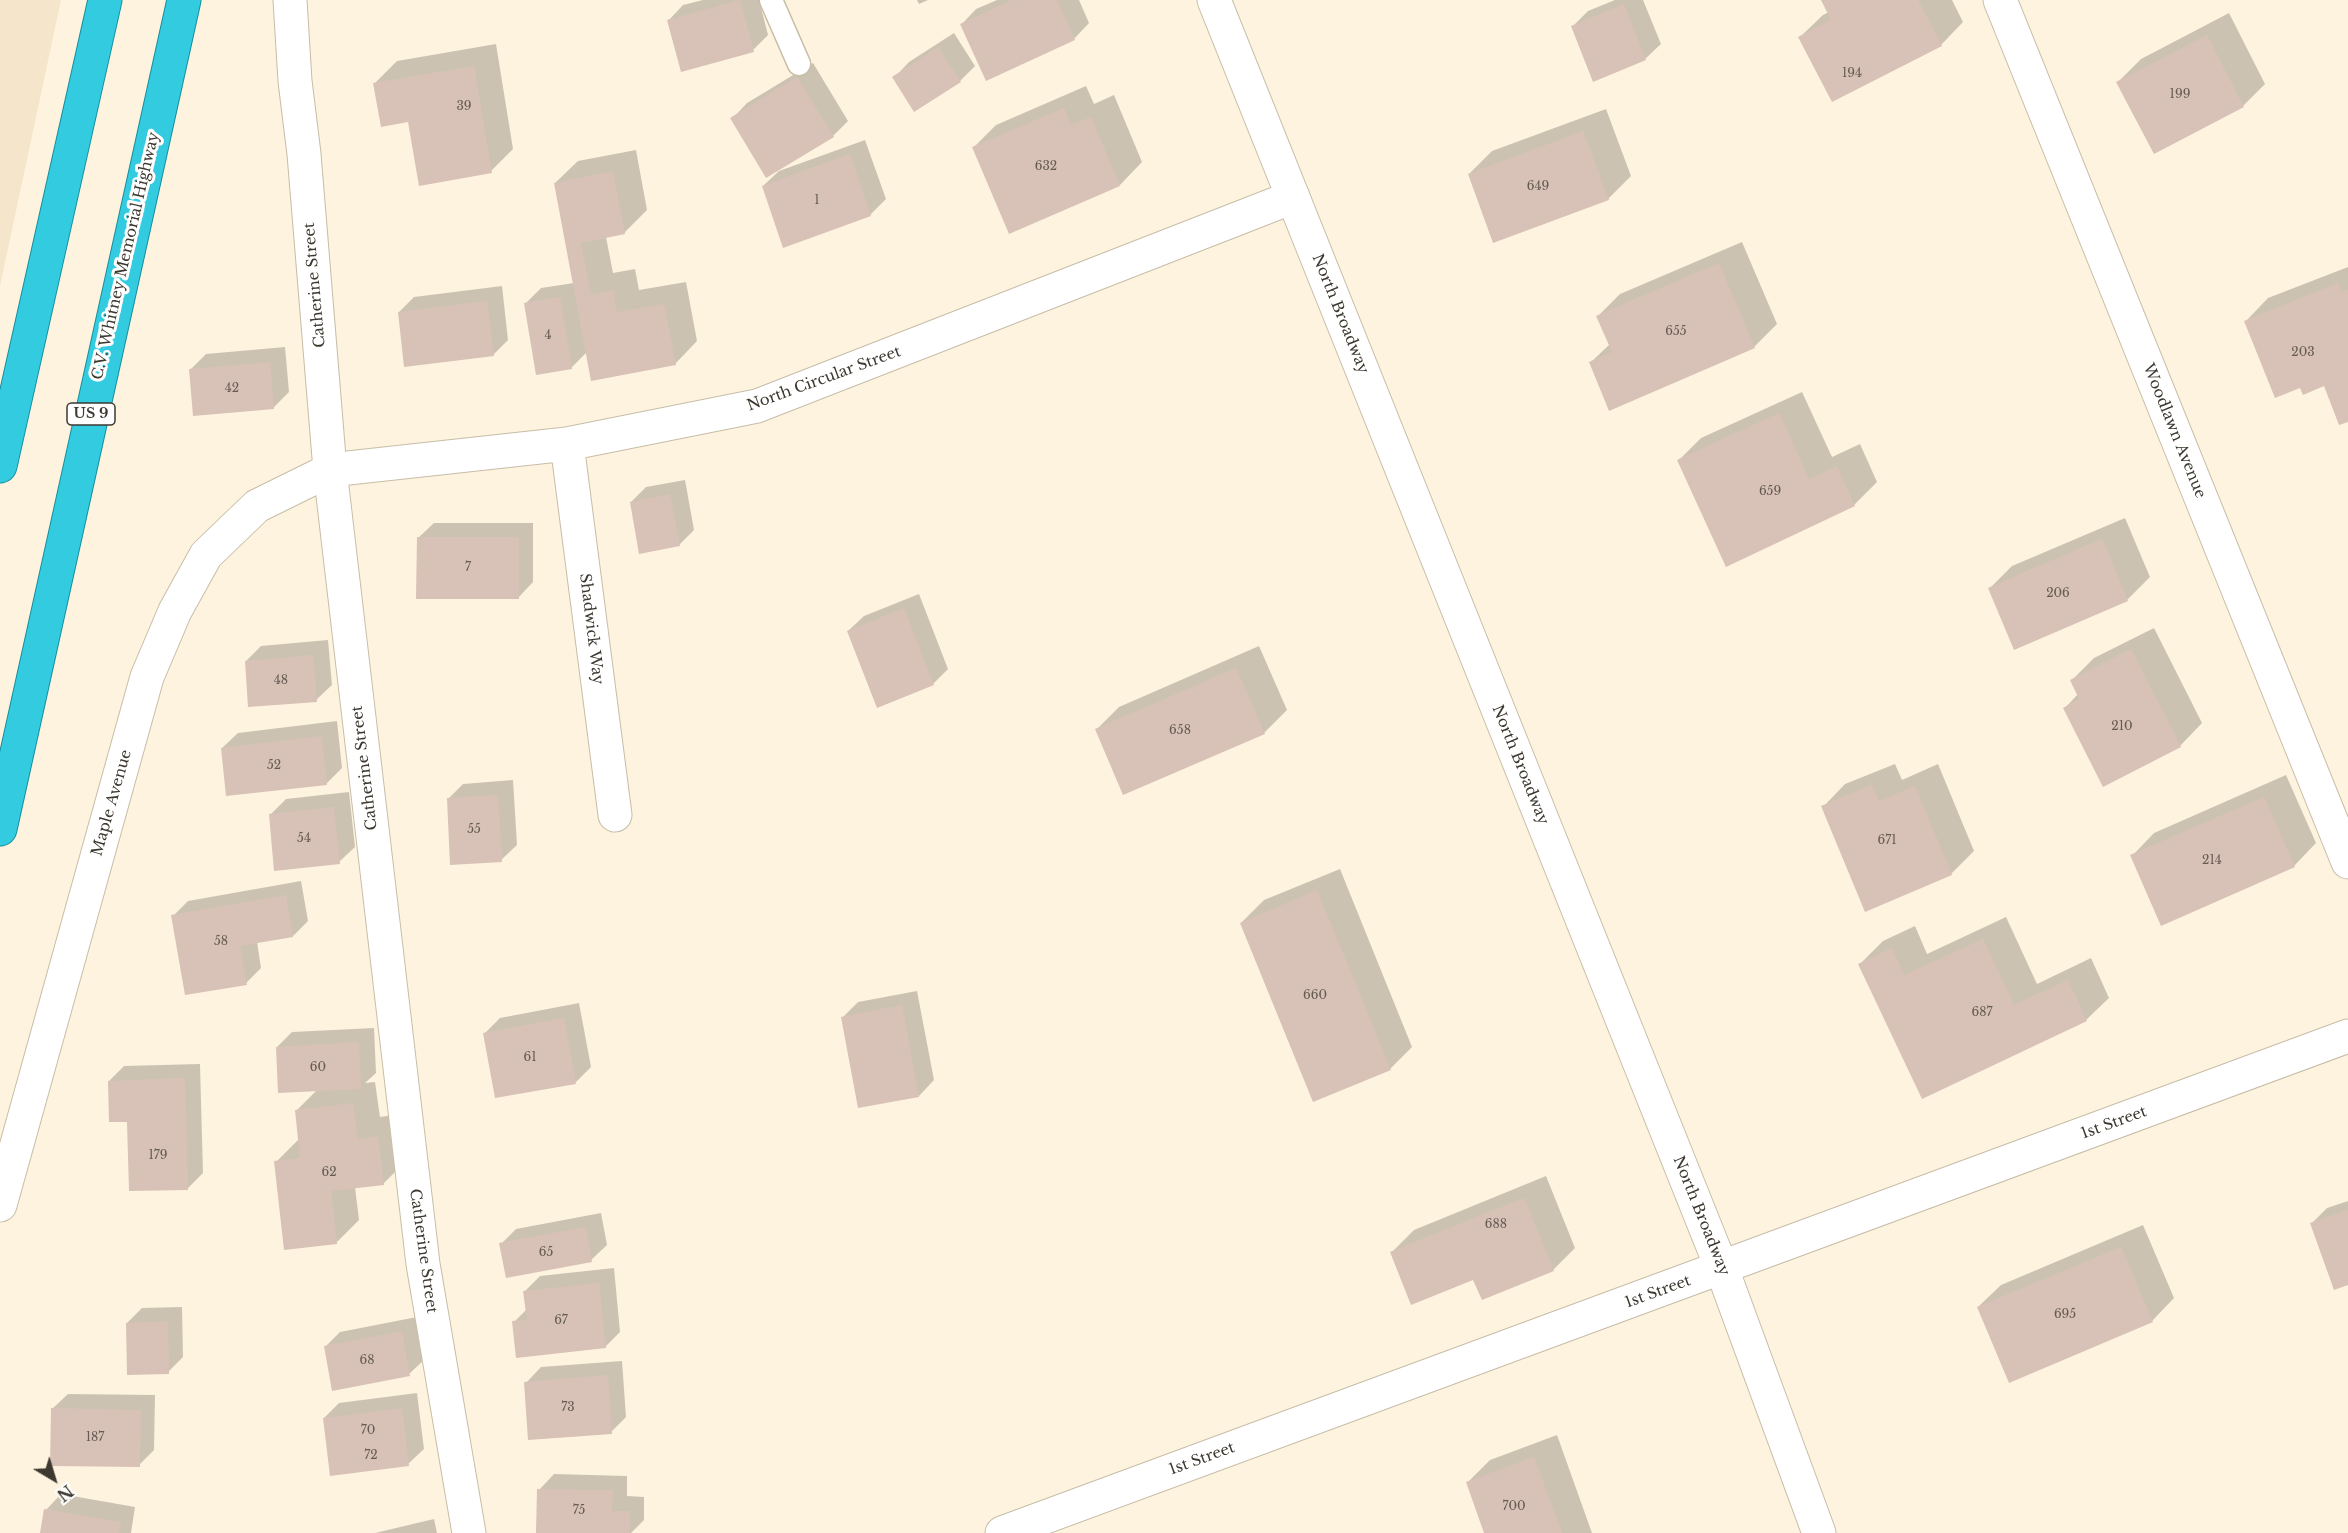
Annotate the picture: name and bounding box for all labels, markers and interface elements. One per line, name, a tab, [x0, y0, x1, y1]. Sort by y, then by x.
house number: 194	[1842, 67, 1862, 81]
house number: 199	[2170, 88, 2190, 102]
house number: 39	[456, 100, 472, 114]
street label: C.V. Whitney Memorial Highway	[89, 130, 163, 382]
house number: 632	[1035, 160, 1057, 174]
house number: 649	[1527, 180, 1549, 194]
house number: 1	[814, 194, 820, 208]
street label: Catherine Street	[301, 222, 329, 348]
street label: North Broadway	[1308, 252, 1372, 376]
house number: 655	[1665, 325, 1687, 339]
house number: 4	[544, 329, 552, 343]
street label: North Circular Street	[745, 343, 903, 415]
house number: 203	[2291, 346, 2315, 360]
street label: Woodlawn Avenue	[2139, 361, 2209, 501]
house number: 42	[225, 382, 239, 396]
road number: US 9	[67, 403, 115, 425]
house number: 659	[1759, 485, 1781, 499]
house number: 7	[465, 561, 471, 575]
street label: Shadwick Way	[575, 572, 607, 686]
house number: 206	[2046, 587, 2070, 601]
house number: 48	[274, 674, 288, 688]
street label: North Broadway	[1488, 703, 1552, 827]
street label: Catherine Street	[348, 705, 382, 831]
house number: 210	[2111, 720, 2133, 734]
house number: 658	[1169, 724, 1191, 738]
street label: Maple Avenue	[88, 748, 136, 858]
house number: 52	[267, 759, 281, 773]
house number: 55	[467, 823, 481, 837]
house number: 54	[297, 832, 311, 846]
house number: 671	[1877, 834, 1897, 848]
house number: 214	[2202, 854, 2222, 868]
house number: 58	[214, 935, 228, 949]
house number: 660	[1303, 989, 1327, 1003]
house number: 687	[1971, 1006, 1993, 1020]
house number: 61	[523, 1051, 537, 1065]
house number: 60	[310, 1061, 326, 1075]
street label: 1st Street	[2079, 1103, 2149, 1143]
house number: 179	[148, 1149, 168, 1163]
street label: North Broadway	[1669, 1154, 1733, 1278]
house number: 62	[321, 1166, 337, 1180]
street label: Catherine Street	[405, 1188, 441, 1314]
house number: 688	[1485, 1218, 1507, 1232]
house number: 65	[539, 1246, 553, 1260]
street label: 1st Street	[1623, 1272, 1693, 1312]
house number: 695	[2054, 1308, 2076, 1322]
house number: 67	[554, 1314, 568, 1328]
house number: 68	[360, 1354, 374, 1368]
house number: 73	[561, 1401, 575, 1415]
house number: 70	[361, 1424, 375, 1438]
house number: 187	[86, 1431, 104, 1445]
street label: 1st Street	[1167, 1439, 1237, 1479]
north arrow	[24, 1449, 84, 1509]
house number: 72	[364, 1449, 378, 1463]
text: N	[53, 1481, 77, 1506]
house number: 700	[1502, 1500, 1526, 1514]
house number: 75	[573, 1504, 585, 1518]

